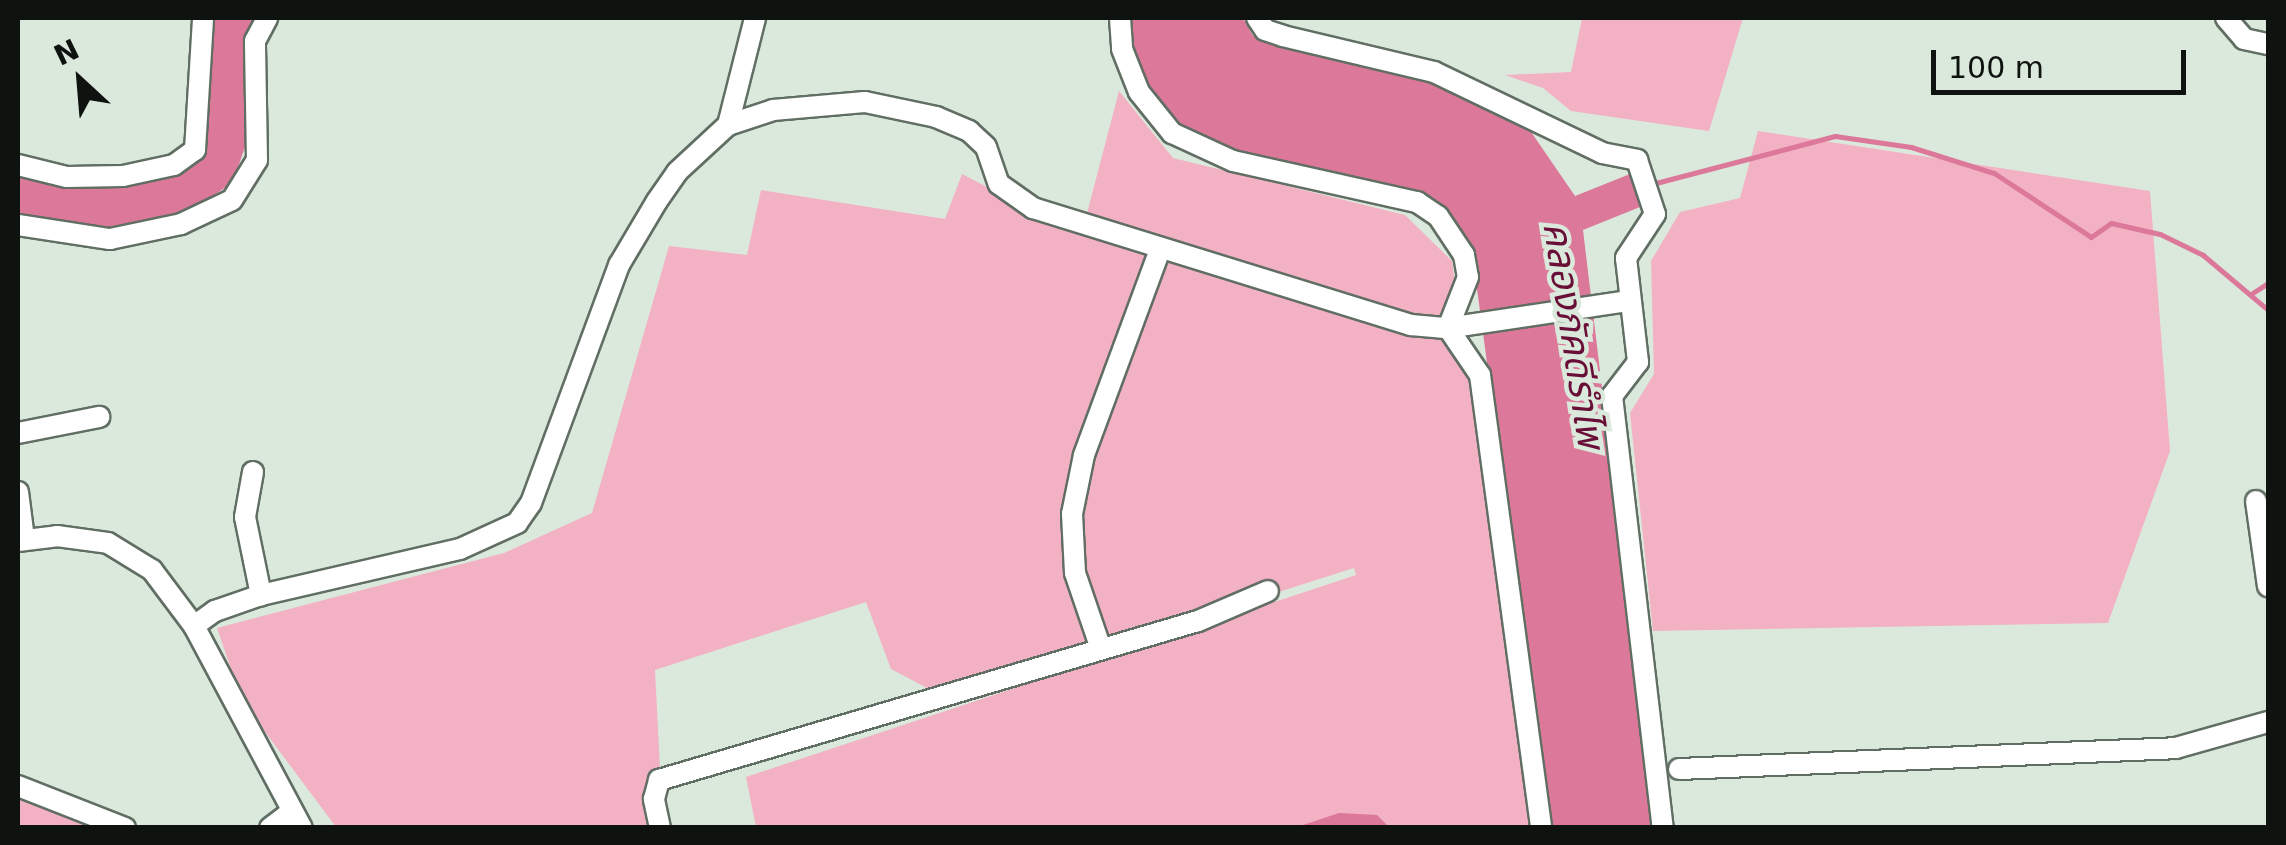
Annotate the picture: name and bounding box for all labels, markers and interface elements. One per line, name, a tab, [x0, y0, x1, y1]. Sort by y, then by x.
north arrow	[30, 30, 130, 130]
scale bar	[1936, 30, 2191, 92]
text: N	[49, 33, 84, 73]
text: 100 m	[1948, 50, 2044, 85]
water label: คลองภัคดีรำไพ	[1533, 219, 1613, 451]

